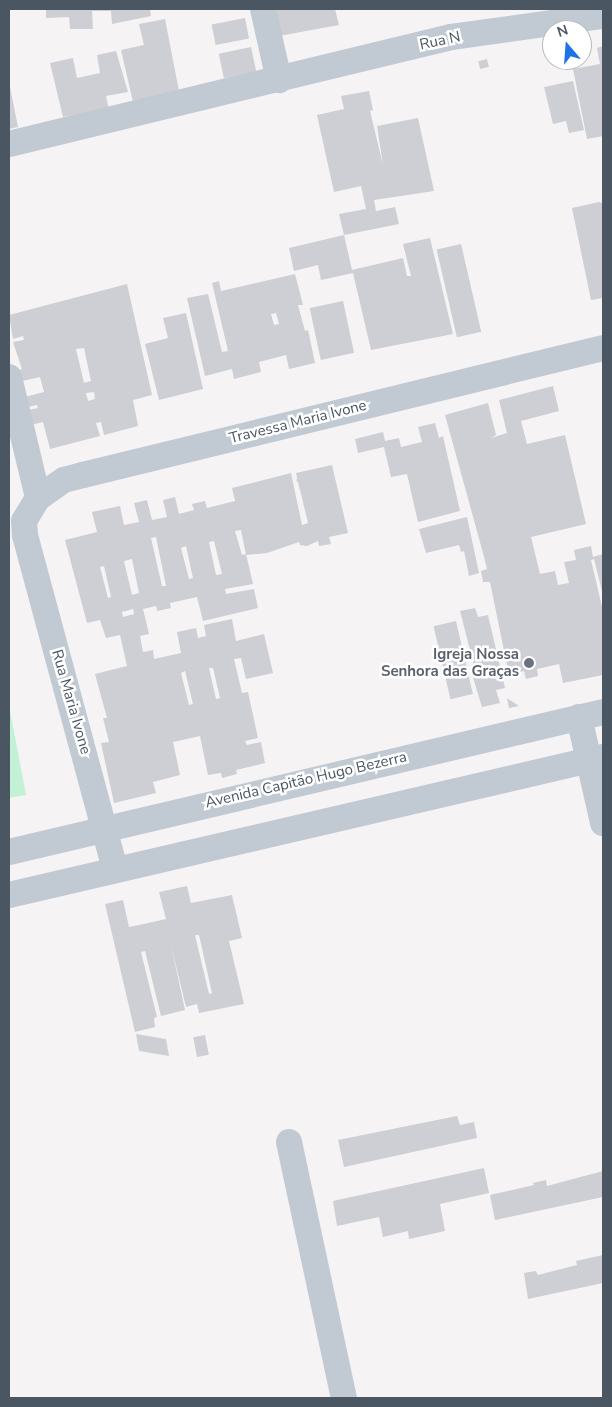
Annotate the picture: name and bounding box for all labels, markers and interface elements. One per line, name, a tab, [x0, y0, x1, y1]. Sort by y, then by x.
north arrow	[542, 20, 592, 70]
text: N	[555, 21, 570, 42]
street label: Rua N	[418, 28, 462, 54]
street label: Travessa Maria Ivone	[228, 396, 368, 448]
place label: Igreja Nossa Senhora das Graças	[381, 645, 519, 680]
street label: Rua Maria Ivone	[47, 648, 95, 756]
marker: Igreja Nossa Senhora das Graças	[523, 657, 535, 669]
street label: Avenida Capitão Hugo Bezerra	[203, 748, 409, 812]

